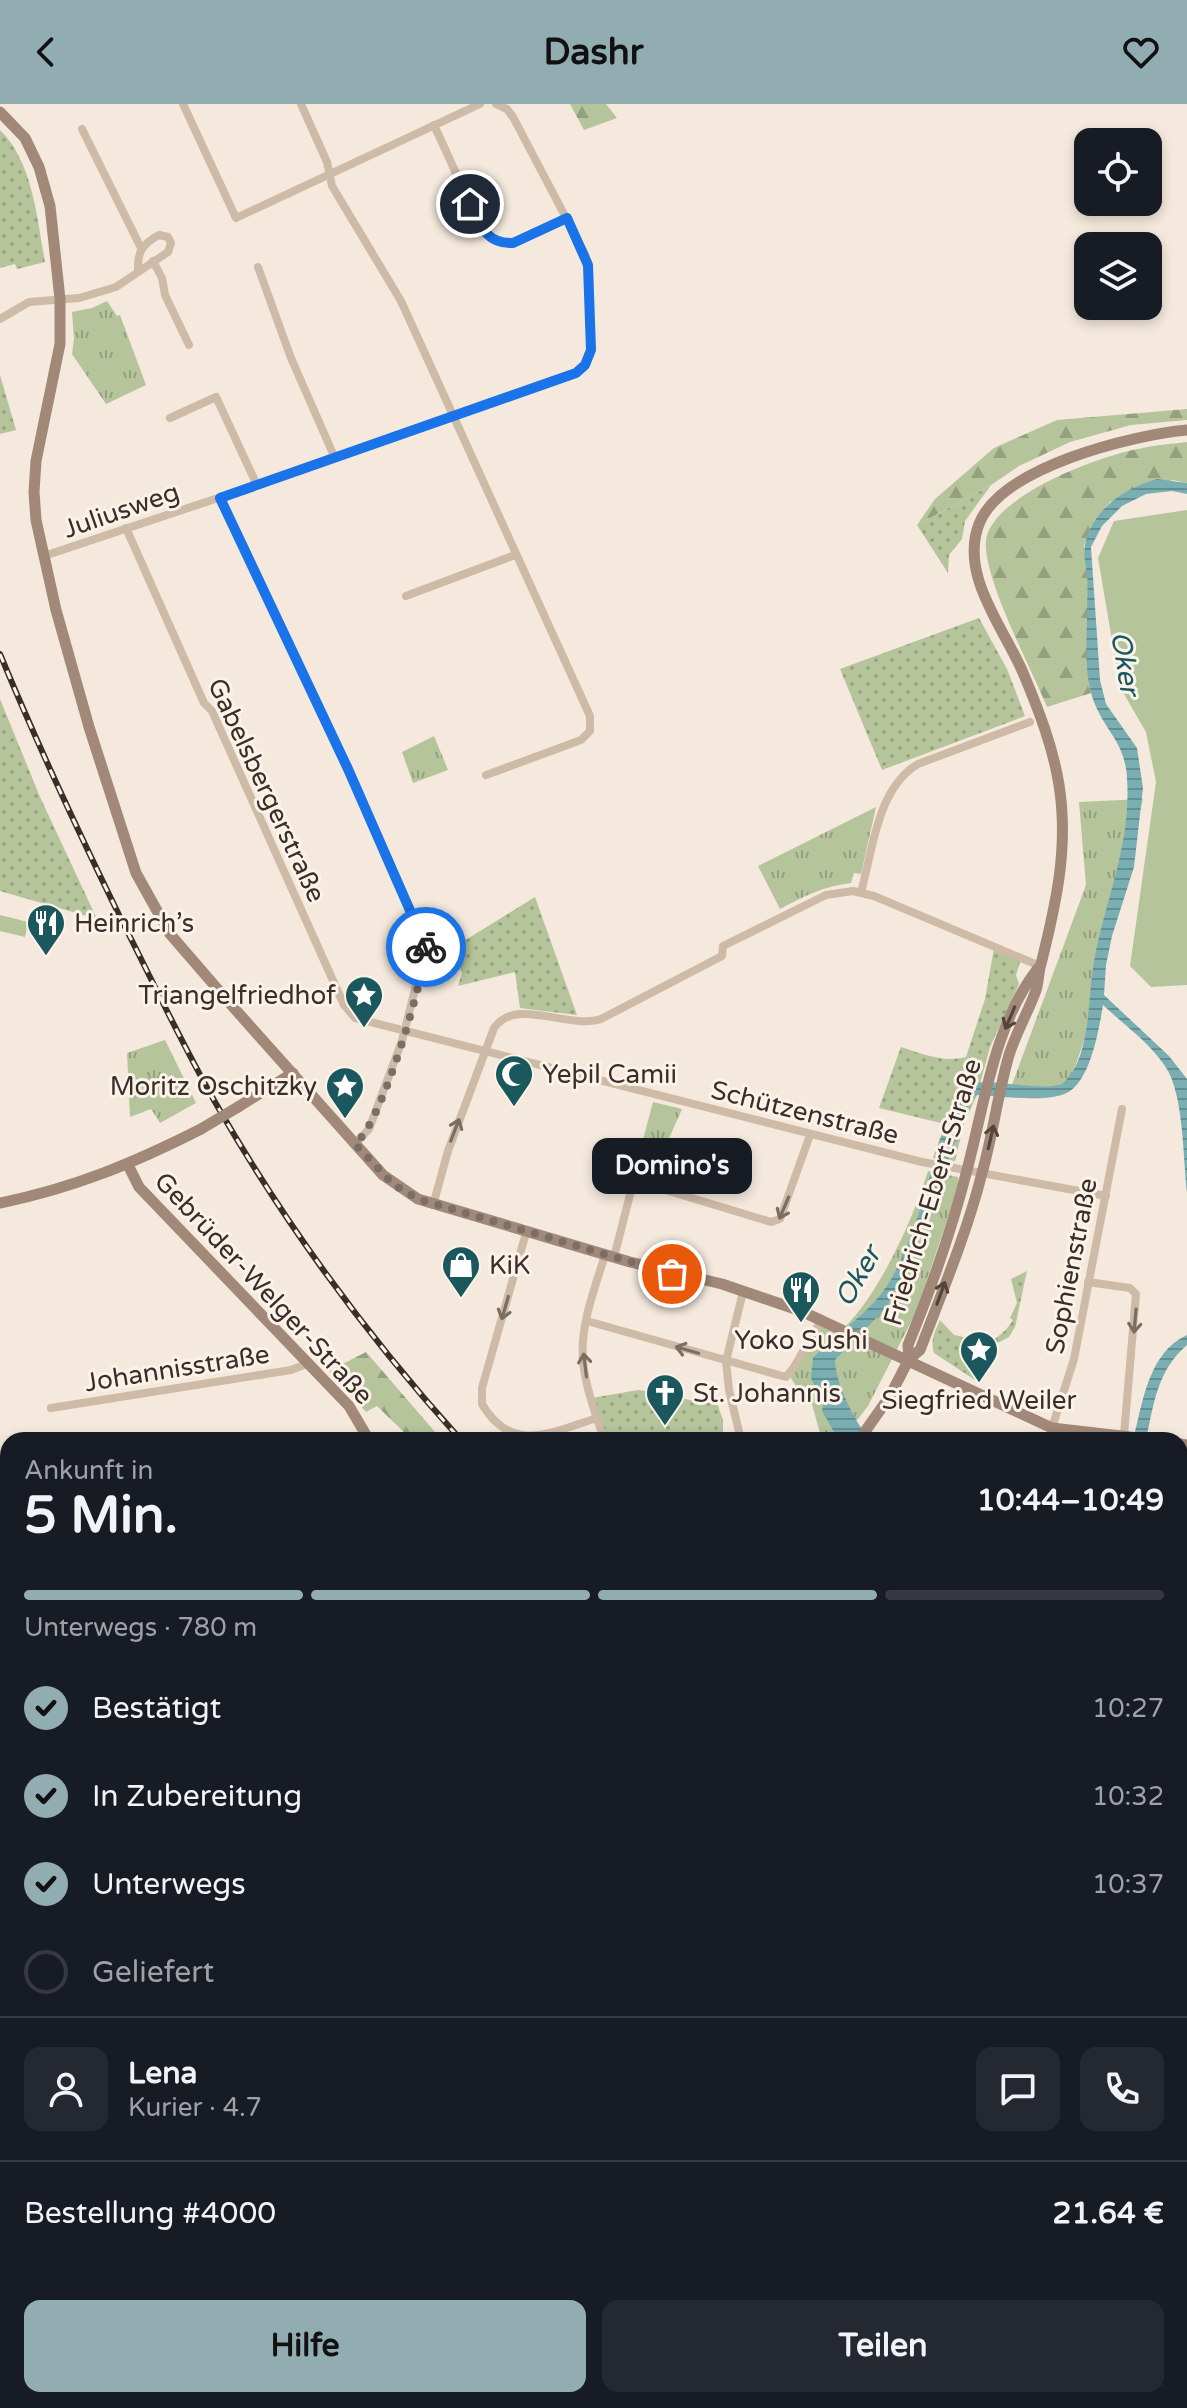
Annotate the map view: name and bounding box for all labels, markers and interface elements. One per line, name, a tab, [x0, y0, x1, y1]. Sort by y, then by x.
icon: back	[24, 30, 68, 74]
icon: heart	[1119, 30, 1163, 74]
text: Dashr	[544, 31, 643, 74]
map controls	[1074, 128, 1162, 320]
button: locate	[1074, 128, 1162, 216]
pin	[436, 170, 504, 238]
icon: home	[448, 182, 492, 226]
button: layers	[1074, 232, 1162, 320]
street label: Juliusweg	[59, 476, 183, 545]
water label: Oker	[1103, 629, 1147, 701]
street label: Gabelsbergerstraße	[201, 673, 332, 907]
restaurant icon: Heinrich’s	[25, 902, 67, 957]
courier	[386, 907, 466, 987]
place label: Heinrich’s	[74, 908, 194, 939]
icon: bike	[404, 925, 448, 969]
place icon: Triangelfriedhof	[343, 974, 385, 1029]
place label: Triangelfriedhof	[138, 980, 336, 1011]
one-way arrow	[1002, 1005, 1017, 1030]
mosque icon: Yeþil Camii	[493, 1053, 535, 1108]
street label: Friedrich-Ebert-Straße	[877, 1055, 988, 1329]
place label: Yeþil Camii	[542, 1059, 677, 1090]
place icon: Moritz Oschitzky	[324, 1065, 366, 1120]
place label: Moritz Oschitzky	[110, 1071, 317, 1102]
street label: Schützenstraße	[708, 1074, 902, 1151]
one-way arrow	[449, 1118, 464, 1143]
one-way arrow	[984, 1125, 999, 1151]
callout: Domino's	[592, 1138, 752, 1194]
text: Domino's	[615, 1150, 729, 1181]
street label: Gebrüder-Welger-Straße	[148, 1166, 379, 1411]
street label: Sophienstraße	[1039, 1176, 1104, 1357]
one-way arrow	[776, 1195, 790, 1220]
water label: Oker	[827, 1237, 890, 1313]
pin	[638, 1240, 706, 1308]
shop icon: KiK	[440, 1244, 482, 1299]
place label: KiK	[489, 1250, 530, 1281]
icon: bag	[650, 1252, 694, 1296]
restaurant icon: Yoko Sushi	[780, 1269, 822, 1324]
one-way arrow	[935, 1280, 950, 1305]
one-way arrow	[497, 1294, 512, 1320]
one-way arrow	[1127, 1307, 1142, 1334]
place label: Yoko Sushi	[734, 1325, 868, 1356]
place icon: Siegfried Weiler	[958, 1329, 1000, 1384]
street label: Johannisstraße	[83, 1339, 272, 1398]
one-way arrow	[675, 1342, 701, 1357]
one-way arrow	[577, 1352, 592, 1378]
church icon: St. Johannis	[644, 1372, 686, 1427]
place label: St. Johannis	[693, 1378, 841, 1409]
place label: Siegfried Weiler	[881, 1385, 1077, 1416]
text: Ankunft in	[24, 1455, 153, 1486]
text: 10:44–10:49	[977, 1482, 1164, 1519]
text: 5 Min.	[24, 1484, 178, 1547]
text: Unterwegs · 780 m	[24, 1612, 257, 1643]
icon: check	[24, 1686, 68, 1730]
text: Bestätigt	[92, 1690, 221, 1727]
text: 10:27	[1092, 1693, 1164, 1724]
icon: check	[24, 1774, 68, 1818]
text: In Zubereitung	[92, 1778, 302, 1815]
text: 10:32	[1092, 1781, 1164, 1812]
icon: check	[24, 1862, 68, 1906]
text: Unterwegs	[92, 1866, 246, 1903]
text: 10:37	[1092, 1869, 1164, 1900]
text: Geliefert	[92, 1954, 214, 1991]
button: person	[24, 2047, 108, 2131]
button: chat	[976, 2047, 1060, 2131]
button: phone	[1080, 2047, 1164, 2131]
text: Lena	[128, 2055, 197, 2092]
text: Kurier · 4.7	[128, 2092, 262, 2123]
text: Bestellung #4000	[24, 2195, 276, 2232]
text: 21.64 €	[1053, 2195, 1164, 2232]
button: Hilfe	[24, 2300, 586, 2392]
button: Teilen	[602, 2300, 1164, 2392]

